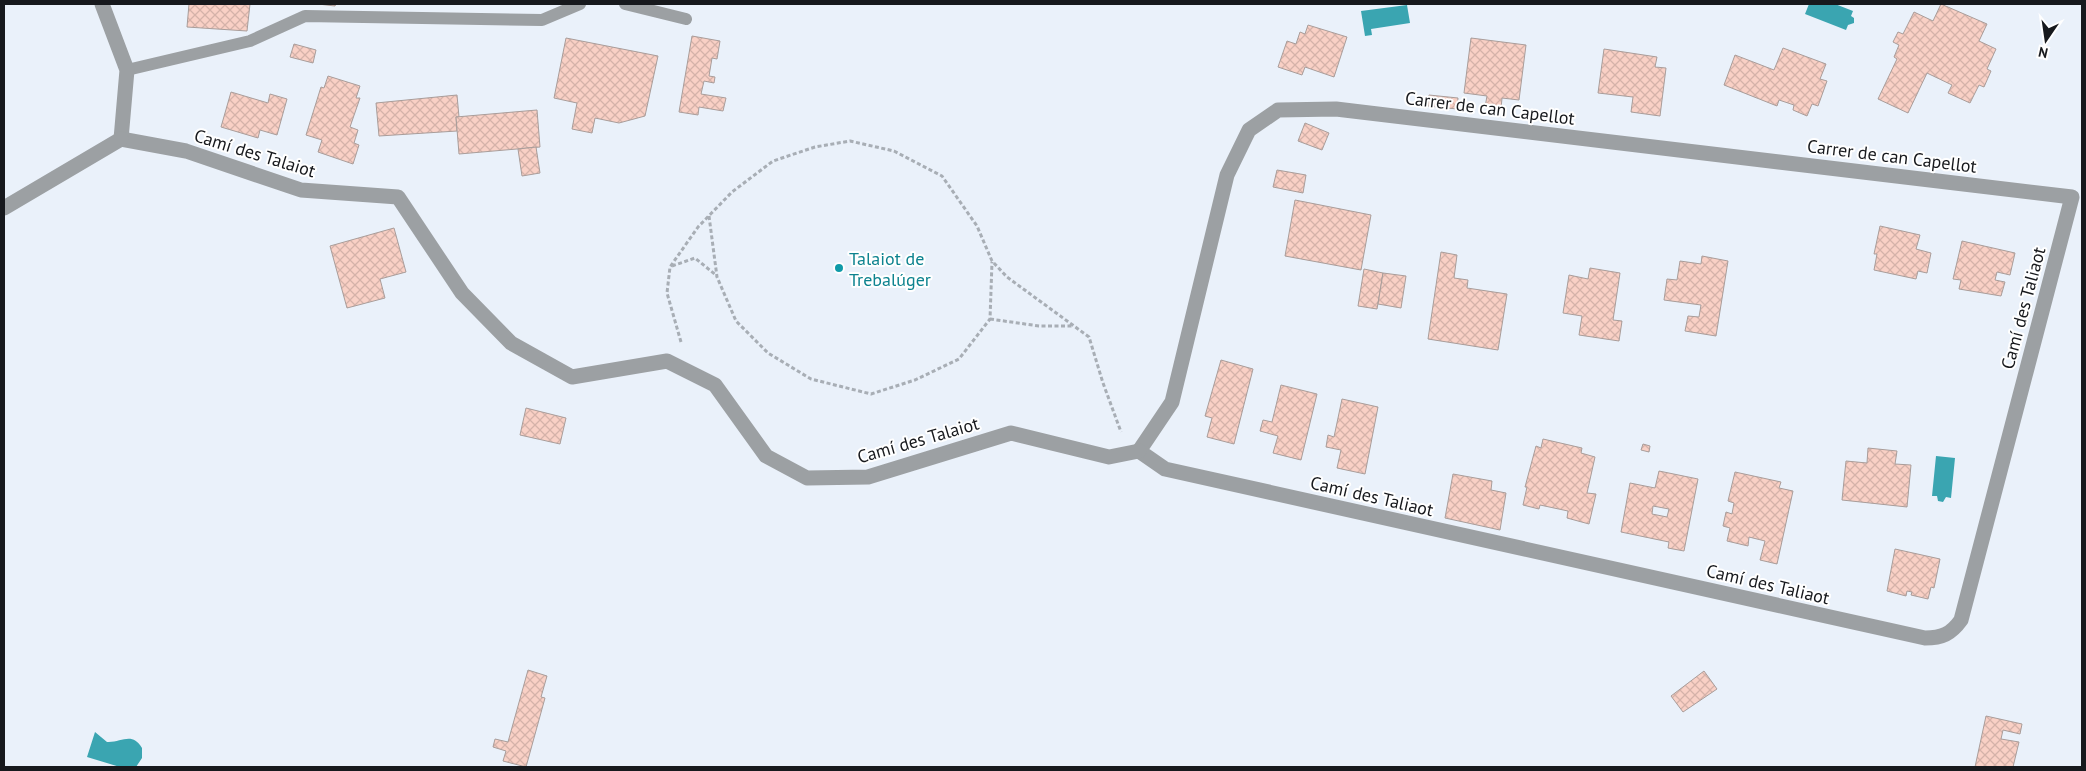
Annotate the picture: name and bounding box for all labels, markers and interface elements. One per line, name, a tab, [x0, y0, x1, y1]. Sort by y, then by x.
north arrow	[2021, 15, 2071, 65]
text: N	[2037, 43, 2050, 62]
street label: Carrer de can Capellot	[1404, 86, 1576, 130]
street label: Camí des Talaiot	[192, 124, 318, 182]
street label: Carrer de can Capellot	[1806, 134, 1978, 178]
street label: Camí des Taliaot	[1996, 244, 2050, 372]
place label: Talaiot de Trebalúger	[849, 247, 931, 291]
marker: Talaiot de Trebalúger	[833, 262, 845, 274]
street label: Camí des Talaiot	[854, 412, 982, 468]
street label: Camí des Taliaot	[1308, 471, 1436, 521]
street label: Camí des Taliaot	[1704, 559, 1832, 609]

